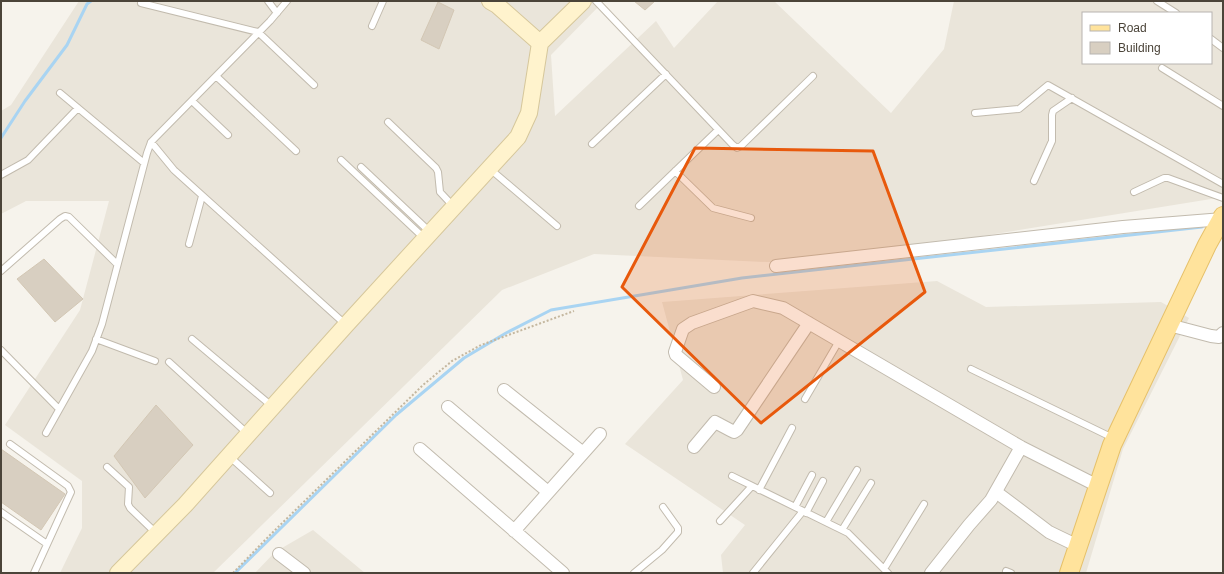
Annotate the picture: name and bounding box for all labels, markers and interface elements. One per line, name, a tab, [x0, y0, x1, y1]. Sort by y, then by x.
legend	[1082, 12, 1212, 64]
text: Road	[1118, 21, 1147, 35]
text: Building	[1118, 41, 1161, 55]

